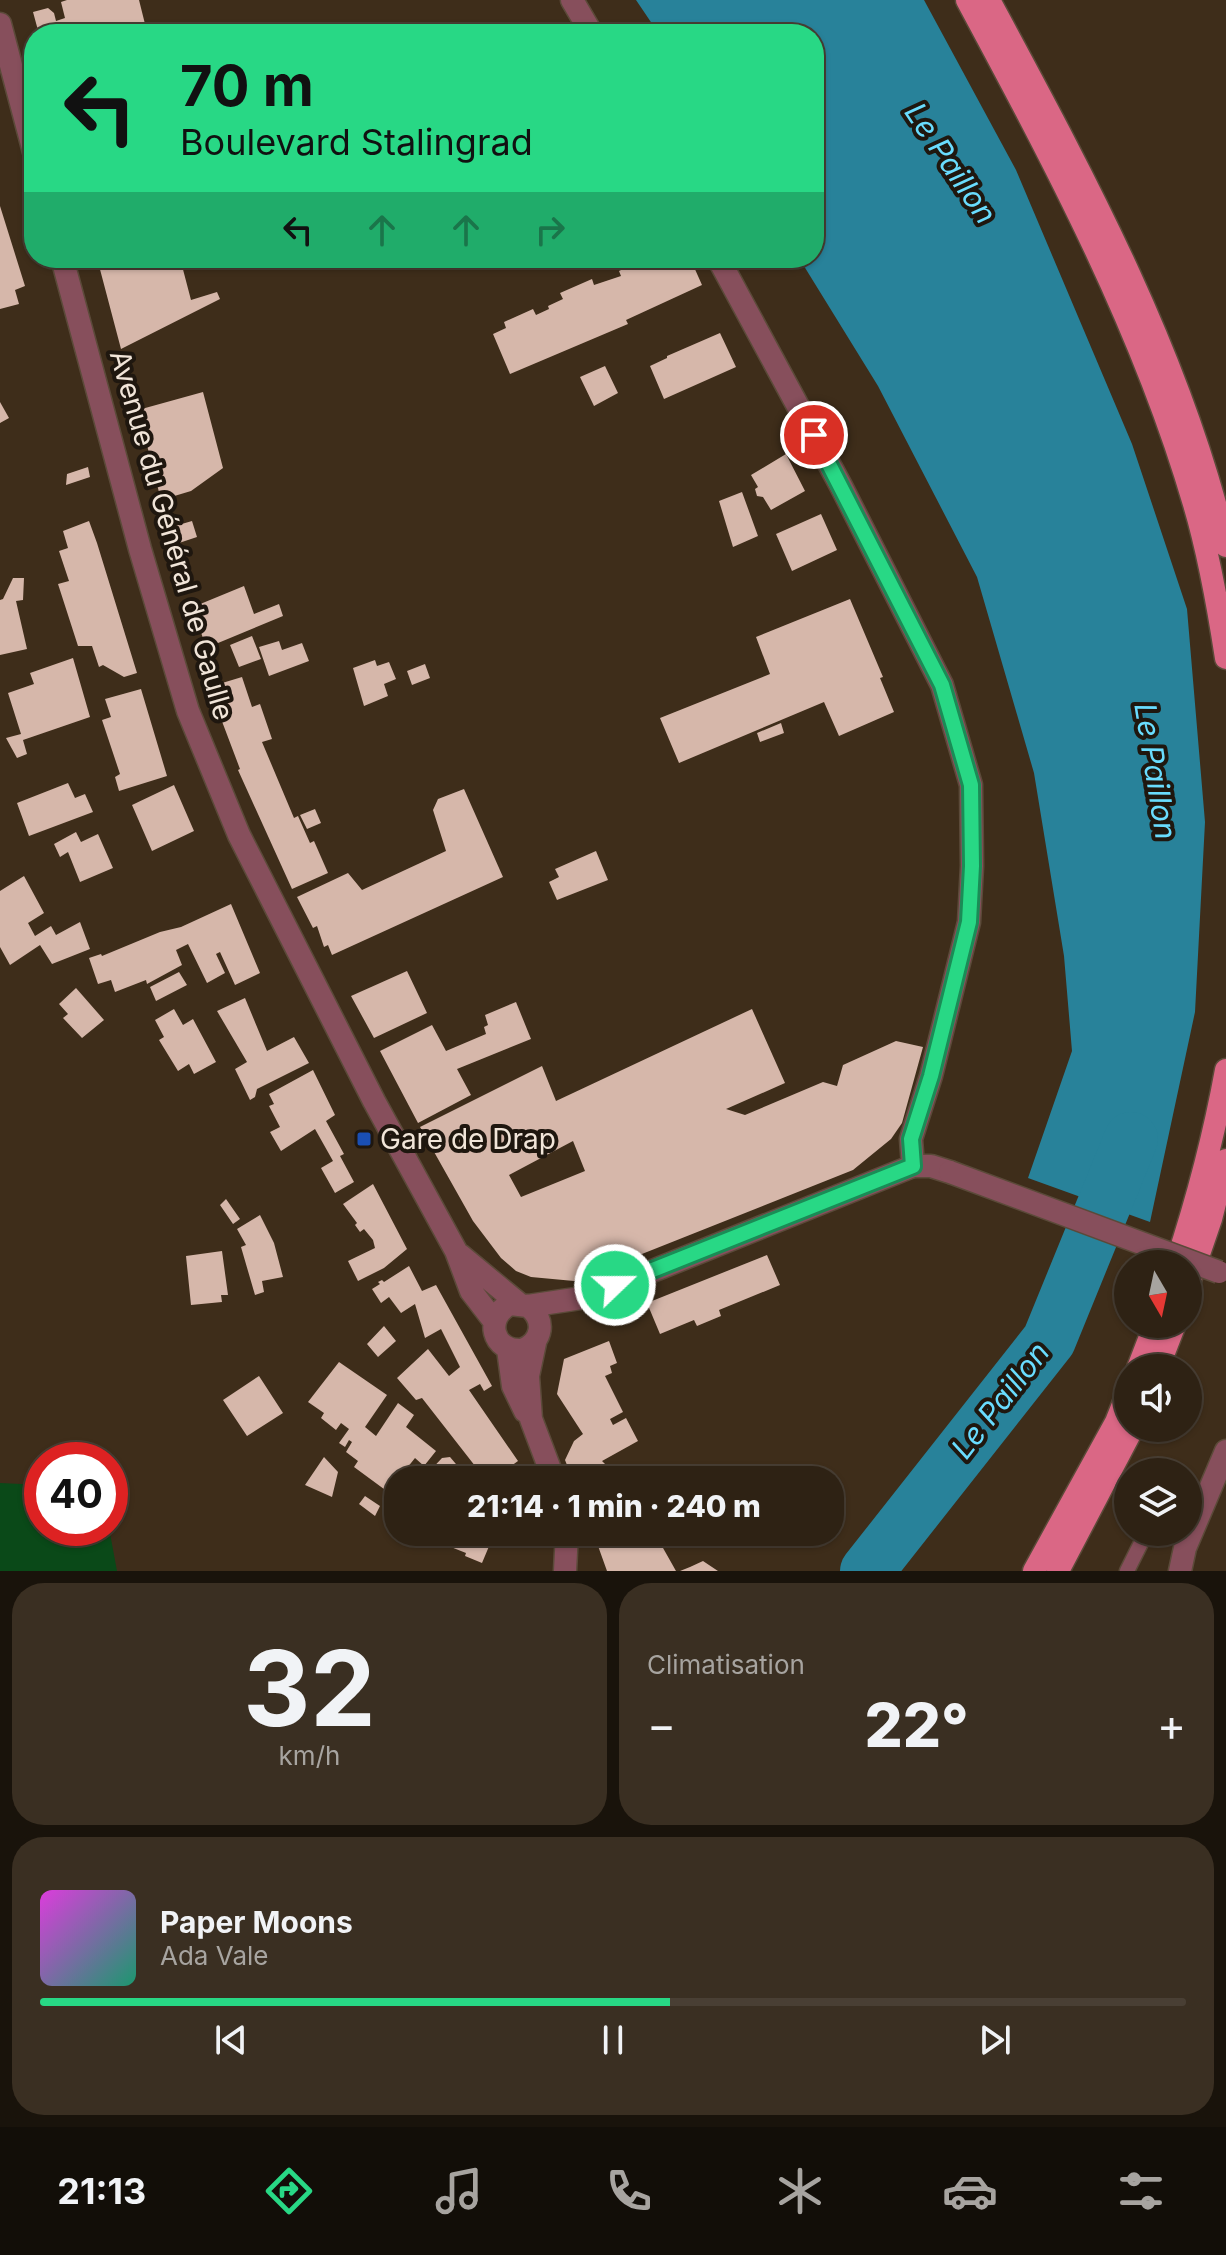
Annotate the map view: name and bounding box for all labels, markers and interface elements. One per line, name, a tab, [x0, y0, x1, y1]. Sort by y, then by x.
text: 70 m	[180, 52, 314, 120]
icon: left	[48, 56, 152, 160]
water label: Le Paillon	[898, 96, 1004, 230]
text: Boulevard Stalingrad	[180, 120, 533, 164]
icon: left	[276, 208, 320, 252]
icon: ahead	[360, 208, 404, 252]
icon: ahead	[444, 208, 488, 252]
icon: right	[528, 208, 572, 252]
street label: Avenue du Général de Gaulle	[103, 346, 241, 724]
pin	[780, 401, 848, 469]
icon: arrive	[792, 413, 836, 457]
water label: Le Paillon	[1127, 700, 1185, 842]
place label: Gare de Drap	[380, 1122, 556, 1156]
marker: Gare de Drap	[355, 1130, 373, 1148]
position arrow	[573, 1243, 657, 1327]
north arrow	[1114, 1250, 1202, 1338]
map controls	[1114, 1250, 1202, 1546]
water label: Le Paillon	[943, 1335, 1057, 1465]
button: sound	[1114, 1354, 1202, 1442]
speed limit sign: 40	[24, 1442, 128, 1546]
button: layers	[1114, 1458, 1202, 1546]
text: 21:14 · 1 min · 240 m	[467, 1488, 761, 1524]
text: 32	[243, 1625, 376, 1751]
text: Climatisation	[647, 1649, 805, 1680]
text: 22°	[864, 1689, 969, 1761]
text: −	[647, 1698, 676, 1752]
text: +	[1157, 1698, 1186, 1752]
text: km/h	[279, 1740, 340, 1771]
text: Paper Moons	[160, 1904, 353, 1940]
text: Ada Vale	[160, 1940, 268, 1971]
icon: previous	[209, 2018, 253, 2062]
icon: pause	[591, 2018, 635, 2062]
icon: next	[973, 2018, 1017, 2062]
icon: directions	[261, 2163, 317, 2219]
icon: music	[431, 2163, 487, 2219]
icon: phone	[601, 2163, 657, 2219]
icon: climate	[772, 2163, 828, 2219]
icon: car	[942, 2163, 998, 2219]
icon: filters	[1113, 2163, 1169, 2219]
text: 21:13	[57, 2169, 146, 2213]

